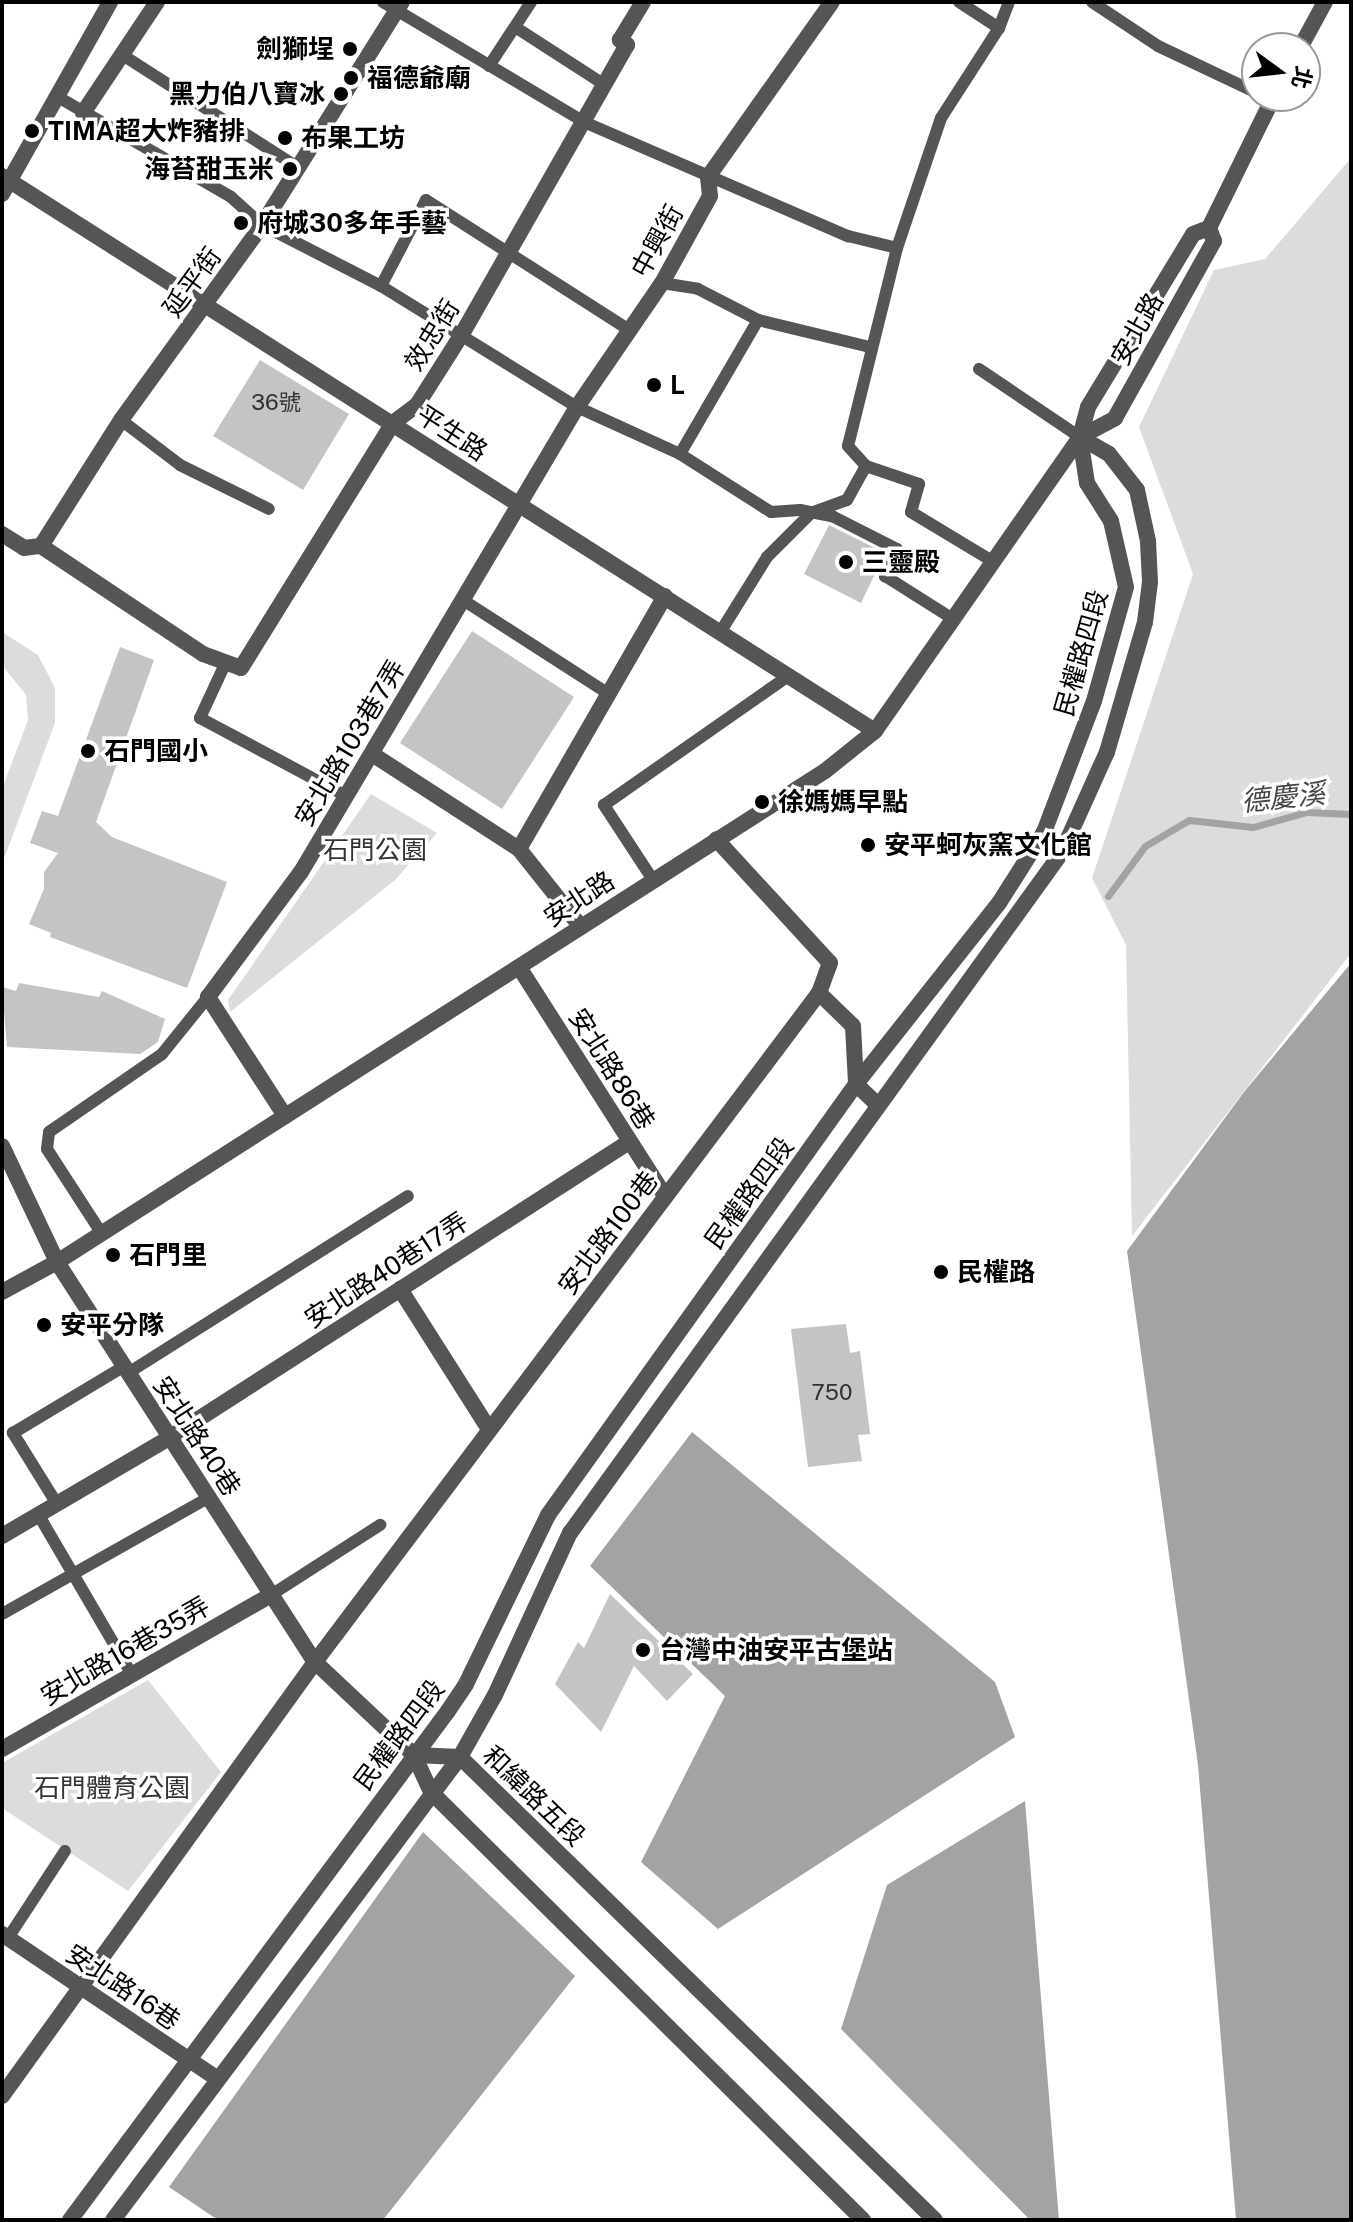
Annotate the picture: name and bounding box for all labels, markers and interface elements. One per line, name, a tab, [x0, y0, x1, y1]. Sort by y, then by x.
north arrow	[1241, 32, 1321, 112]
place label: 劍獅埕	[256, 33, 334, 65]
marker: 劍獅埕	[341, 40, 359, 58]
place label: 福德爺廟	[367, 62, 471, 94]
text: 北	[1287, 64, 1318, 92]
marker: 福德爺廟	[342, 69, 360, 87]
place label: 黑力伯八寶冰	[169, 78, 325, 110]
marker: 黑力伯八寶冰	[332, 85, 350, 103]
place label: TIMA超大炸豬排	[48, 115, 245, 147]
marker: TIMA超大炸豬排	[23, 122, 41, 140]
place label: 布果工坊	[301, 122, 405, 154]
marker: 布果工坊	[276, 129, 294, 147]
place label: 海苔甜玉米	[144, 153, 274, 185]
marker: 海苔甜玉米	[281, 160, 299, 178]
street label: 中興街	[624, 199, 690, 283]
place label: 府城30多年手藝	[257, 207, 447, 239]
marker: 府城30多年手藝	[232, 214, 250, 232]
street label: 延平街	[156, 241, 228, 323]
street label: 安北路	[1104, 287, 1170, 371]
street label: 效忠街	[398, 294, 466, 376]
place label: L	[670, 369, 685, 401]
marker: L	[645, 376, 663, 394]
house number: 36號	[251, 390, 301, 416]
street label: 平生路	[411, 399, 493, 467]
place label: 三靈殿	[862, 546, 940, 578]
marker: 三靈殿	[837, 553, 855, 571]
street label: 民權路四段	[1048, 586, 1114, 720]
street label: 安北路103巷7弄	[288, 654, 412, 832]
place label: 石門國小	[104, 735, 208, 767]
marker: 石門國小	[79, 742, 97, 760]
water label: 德慶溪	[1239, 776, 1327, 818]
place label: 徐媽媽早點	[778, 786, 908, 818]
marker: 徐媽媽早點	[753, 793, 771, 811]
place label: 安平蚵灰窯文化館	[884, 829, 1092, 861]
park label: 石門公園	[323, 834, 427, 866]
marker: 安平蚵灰窯文化館	[859, 836, 877, 854]
street label: 安北路	[538, 865, 620, 933]
street label: 安北路86巷	[563, 1003, 661, 1135]
street label: 民權路四段	[698, 1131, 800, 1255]
street label: 安北路100巷	[552, 1165, 664, 1301]
street label: 安北路40巷17弄	[298, 1206, 474, 1334]
place label: 石門里	[129, 1239, 207, 1271]
marker: 石門里	[104, 1246, 122, 1264]
place label: 民權路	[957, 1256, 1035, 1288]
marker: 民權路	[932, 1263, 950, 1281]
place label: 安平分隊	[60, 1309, 164, 1341]
marker: 安平分隊	[35, 1316, 53, 1334]
street label: 安北路40巷	[147, 1370, 247, 1502]
house number: 750	[812, 1380, 852, 1406]
street label: 安北路16巷35弄	[35, 1590, 215, 1712]
place label: 台灣中油安平古堡站	[659, 1634, 893, 1666]
marker: 台灣中油安平古堡站	[634, 1641, 652, 1659]
street label: 民權路四段	[347, 1674, 451, 1796]
street label: 和緯路五段	[476, 1740, 592, 1852]
park label: 石門體育公園	[34, 1772, 190, 1804]
street label: 安北路16巷	[60, 1938, 186, 2036]

